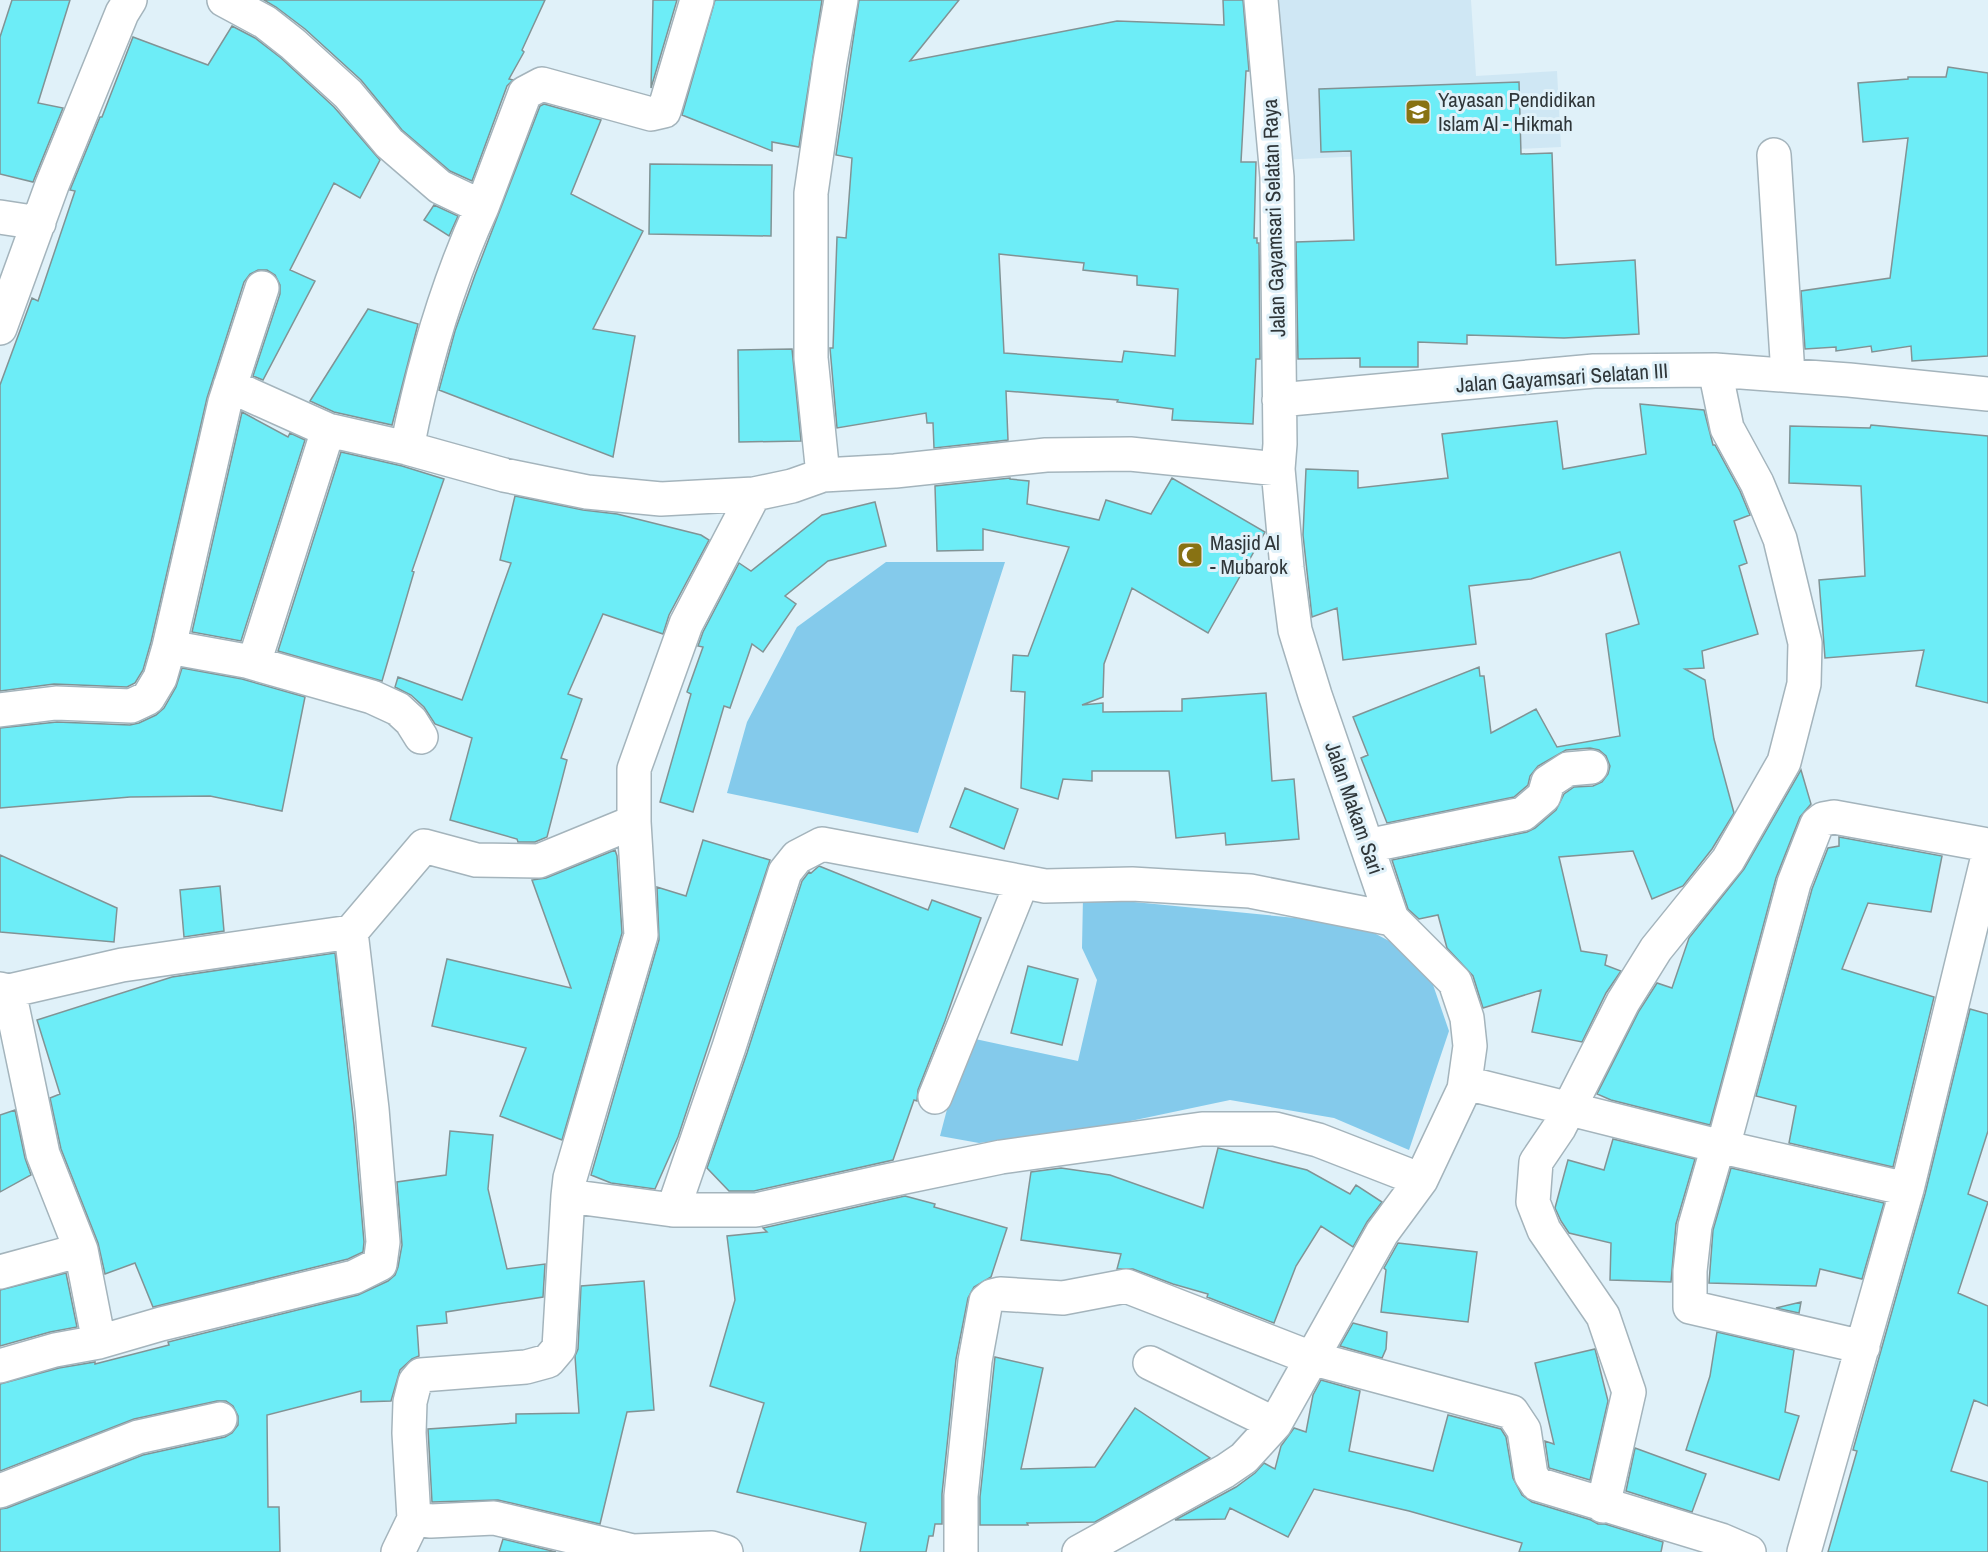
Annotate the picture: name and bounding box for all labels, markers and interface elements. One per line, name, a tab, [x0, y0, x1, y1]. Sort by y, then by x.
place label: Yayasan Pendidikan Islam Al - Hikmah	[1438, 85, 1596, 138]
school or university icon: Yayasan Pendidikan Islam Al - Hikmah	[1403, 97, 1433, 127]
street label: Jalan Gayamsari Selatan Raya	[1255, 98, 1292, 338]
street label: Jalan Gayamsari Selatan III	[1455, 356, 1669, 399]
place label: Masjid Al - Mubarok	[1210, 528, 1288, 581]
mosque icon: Masjid Al - Mubarok	[1175, 540, 1205, 570]
street label: Jalan Makam Sari	[1318, 738, 1391, 878]

